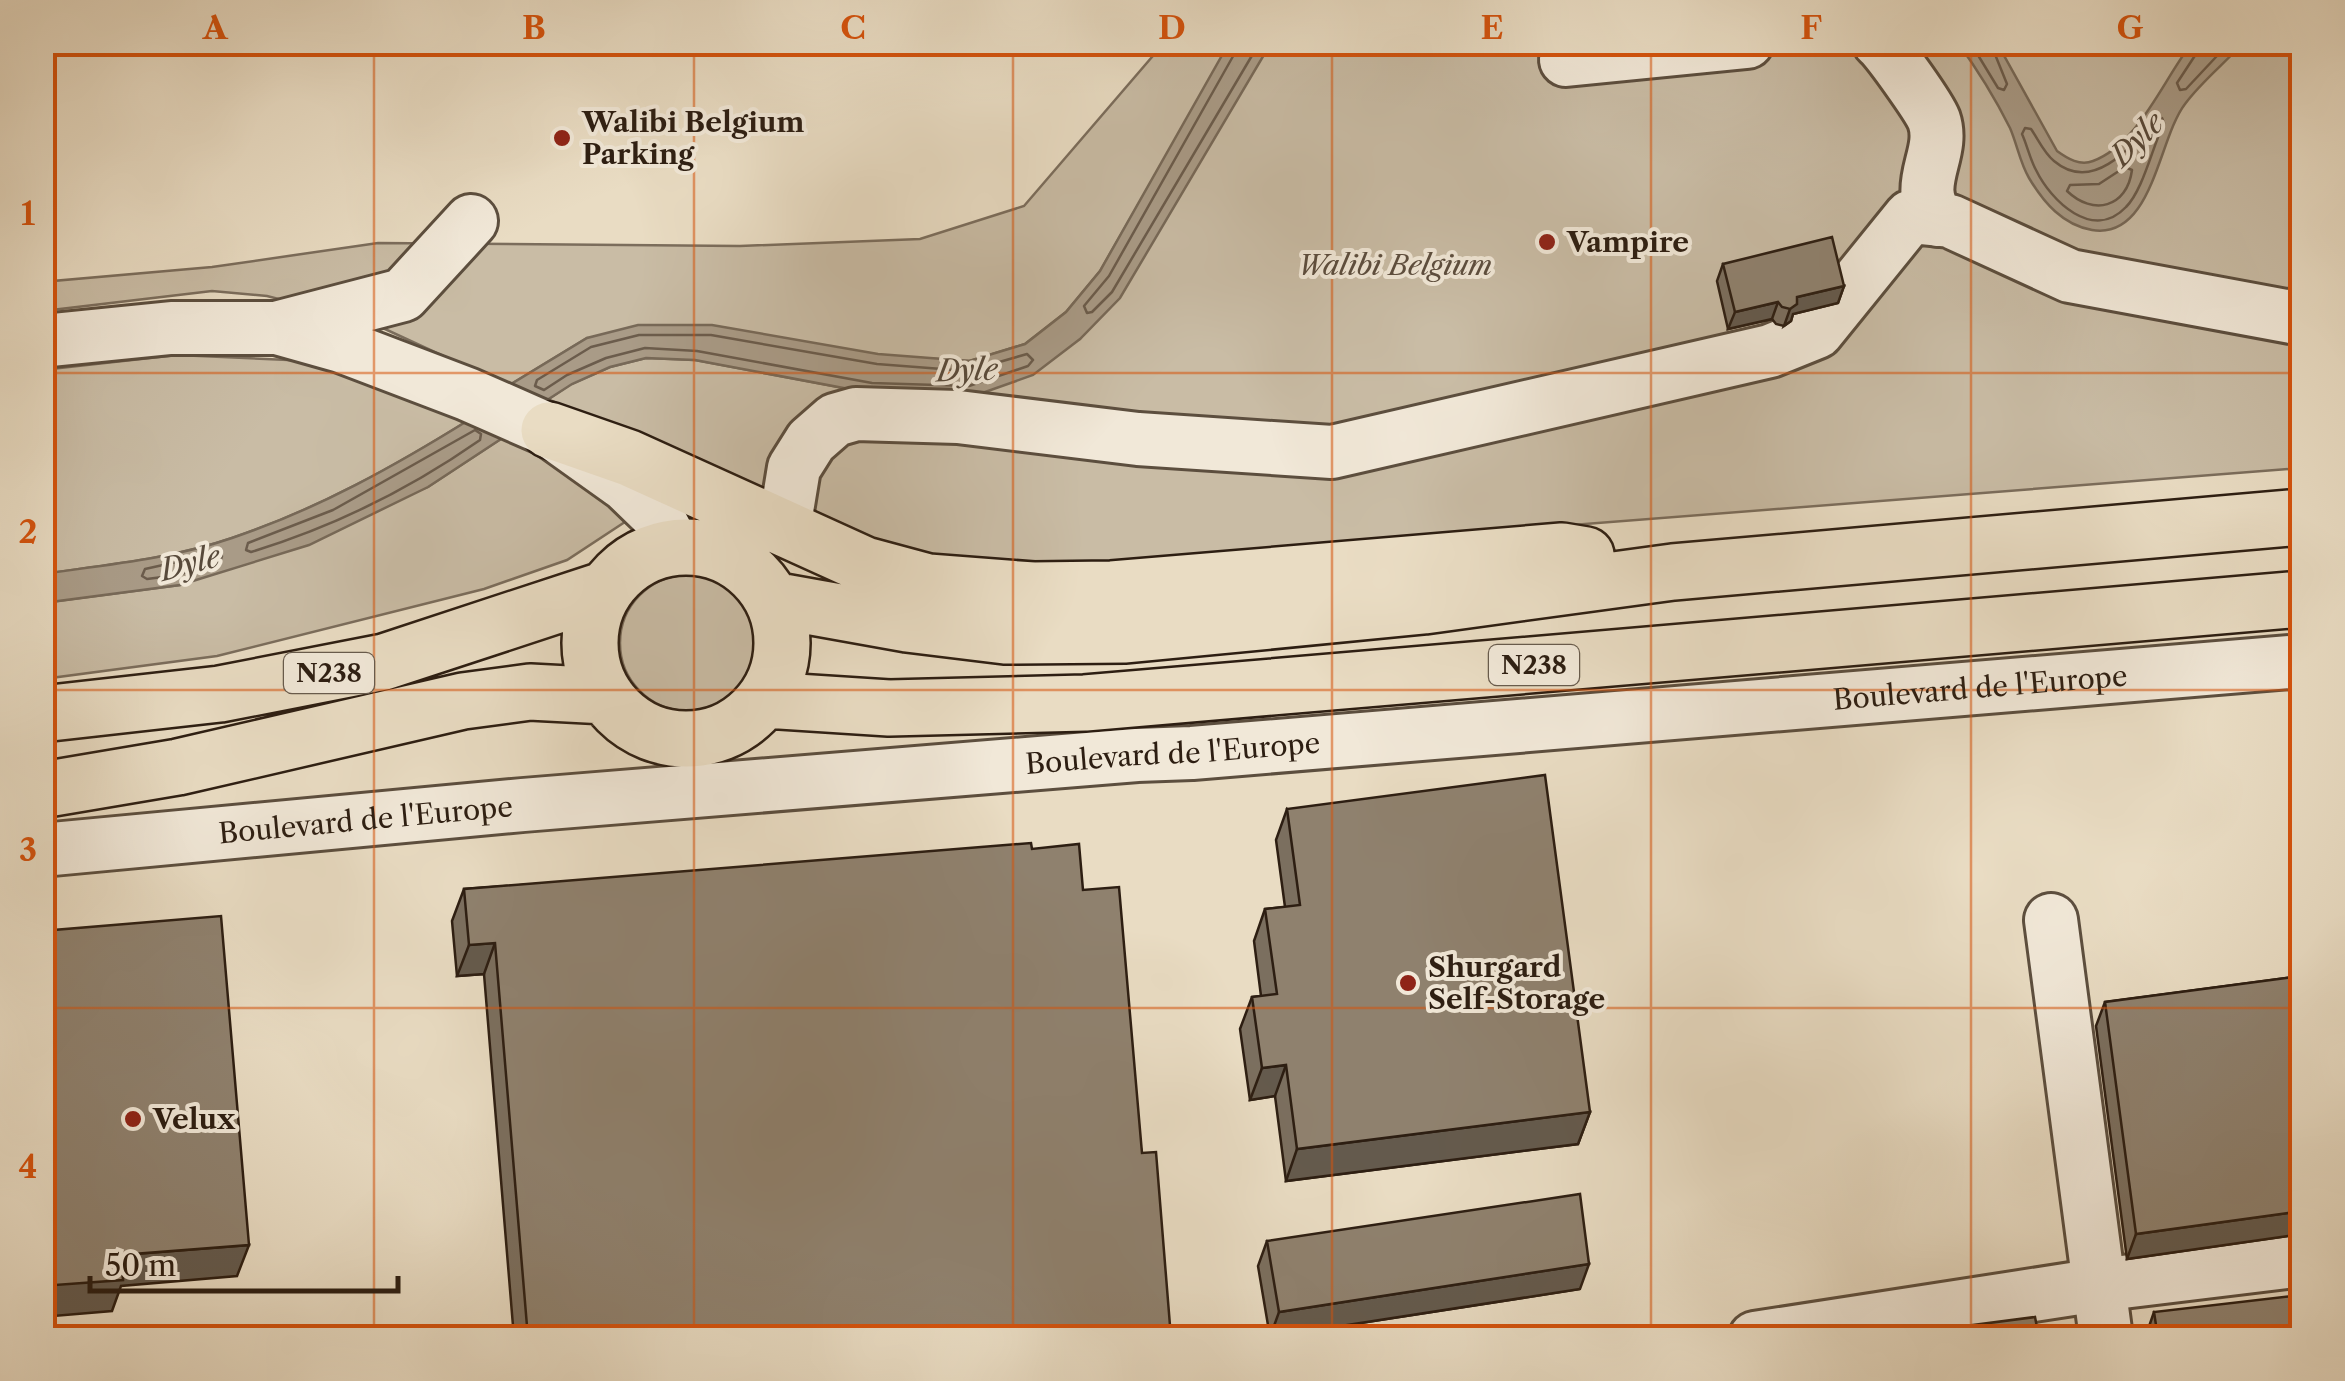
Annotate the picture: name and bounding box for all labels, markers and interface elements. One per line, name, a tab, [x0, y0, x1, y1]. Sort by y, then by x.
text: A	[202, 8, 229, 47]
text: B	[522, 8, 546, 47]
text: C	[840, 8, 866, 47]
text: D	[1158, 8, 1186, 47]
text: E	[1480, 8, 1504, 47]
text: F	[1800, 8, 1822, 47]
text: G	[2116, 8, 2144, 47]
water label: Dyle	[2101, 103, 2173, 175]
place label: Walibi Belgium Parking	[581, 105, 804, 171]
marker: Walibi Belgium Parking	[551, 127, 573, 149]
text: 1	[21, 194, 36, 233]
place label: Vampire	[1566, 225, 1689, 259]
marker: Vampire	[1536, 231, 1558, 253]
park label: Walibi Belgium	[1298, 248, 1492, 282]
water label: Dyle	[934, 350, 1000, 390]
text: 2	[19, 512, 37, 551]
water label: Dyle	[154, 537, 226, 589]
road number: N238	[1489, 645, 1579, 685]
road number: N238	[284, 653, 374, 693]
street label: Boulevard de l'Europe	[1832, 659, 2129, 717]
street label: Boulevard de l'Europe	[1024, 725, 1321, 781]
street label: Boulevard de l'Europe	[217, 789, 514, 850]
text: 3	[19, 830, 37, 869]
place label: Shurgard Self-Storage	[1428, 950, 1605, 1016]
marker: Shurgard Self-Storage	[1397, 972, 1419, 994]
place label: Velux	[152, 1102, 236, 1136]
marker: Velux	[122, 1108, 144, 1130]
text: 4	[19, 1147, 37, 1186]
scale bar	[90, 1231, 398, 1293]
text: 50 m	[105, 1247, 176, 1284]

